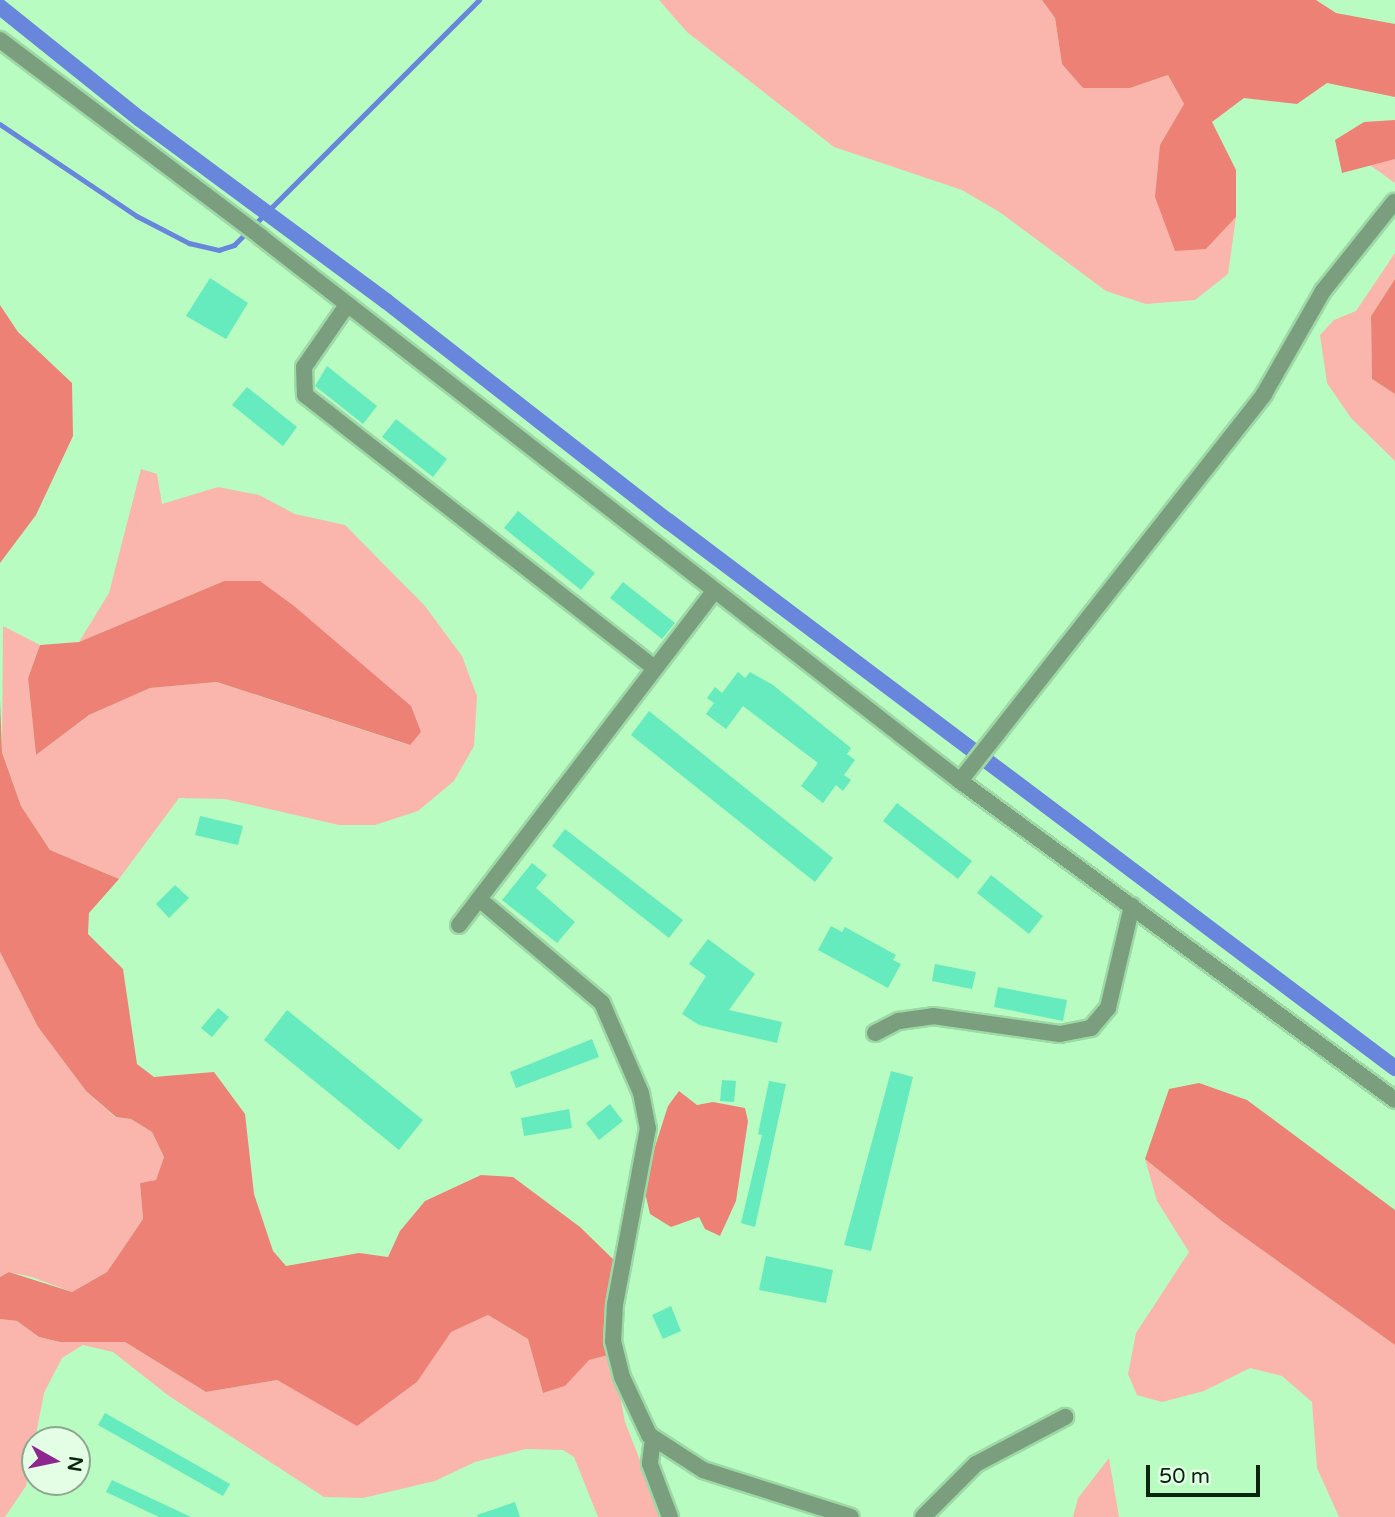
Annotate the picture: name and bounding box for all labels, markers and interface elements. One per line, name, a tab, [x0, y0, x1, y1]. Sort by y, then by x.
north arrow	[21, 1426, 91, 1496]
scale bar	[1150, 1450, 1264, 1494]
text: N	[63, 1455, 87, 1473]
text: 50 m	[1159, 1464, 1210, 1489]

